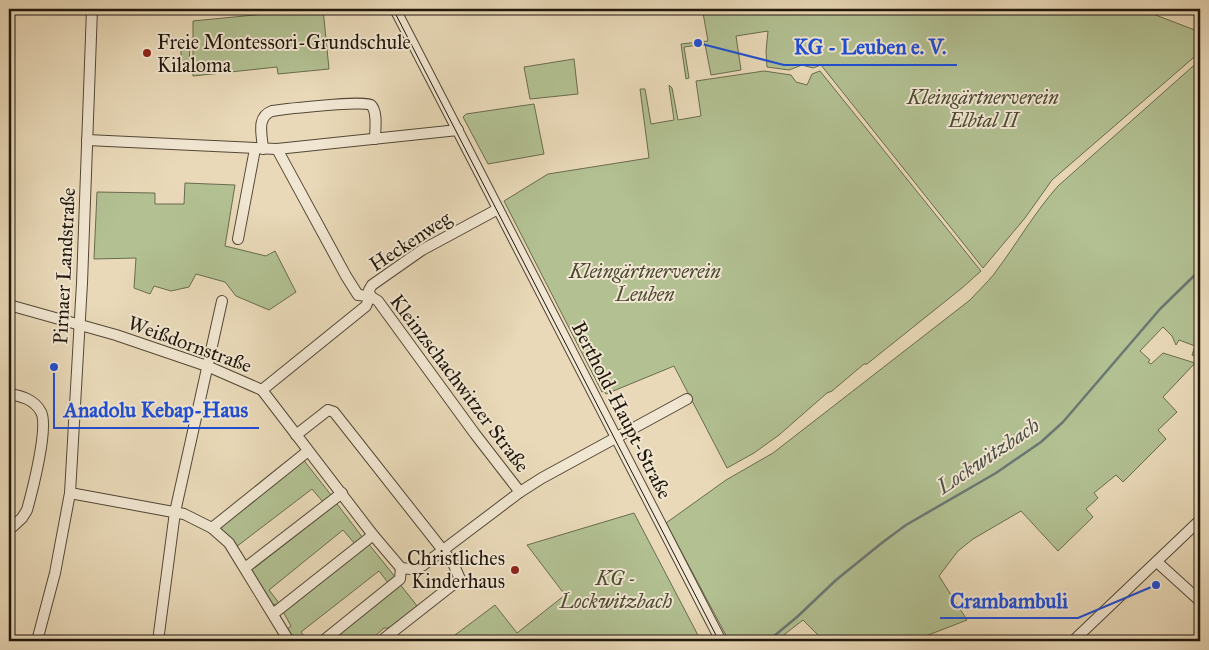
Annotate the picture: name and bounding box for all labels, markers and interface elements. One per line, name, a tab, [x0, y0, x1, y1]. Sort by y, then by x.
callout: KG - Leuben e. V.	[784, 29, 957, 65]
place label: Freie Montessori-Grundschule Kilaloma	[157, 30, 411, 77]
text: KG - Leuben e. V.	[794, 34, 946, 60]
marker: Freie Montessori-Grundschule Kilaloma	[141, 47, 153, 59]
park label: Kleingärtnerverein Elbtal II	[906, 85, 1059, 132]
street label: Pirnaer Landstraße	[48, 187, 80, 345]
street label: Heckenweg	[365, 205, 456, 277]
park label: Kleingärtnerverein Leuben	[568, 259, 721, 306]
street label: Kleinzschachwitzer Straße	[385, 289, 535, 477]
street label: Weißdornstraße	[125, 311, 255, 377]
street label: Berthold-Haupt-Straße	[567, 317, 677, 503]
callout: Anadolu Kebap-Haus	[54, 392, 259, 428]
text: Anadolu Kebap-Haus	[62, 397, 249, 423]
water label: Lockwitzbach	[931, 412, 1044, 500]
place label: Christliches Kinderhaus	[407, 546, 505, 593]
marker: Christliches Kinderhaus	[509, 564, 521, 576]
park label: KG - Lockwitzbach	[559, 566, 673, 613]
callout: Crambambuli	[940, 582, 1078, 618]
text: Crambambuli	[950, 588, 1068, 614]

